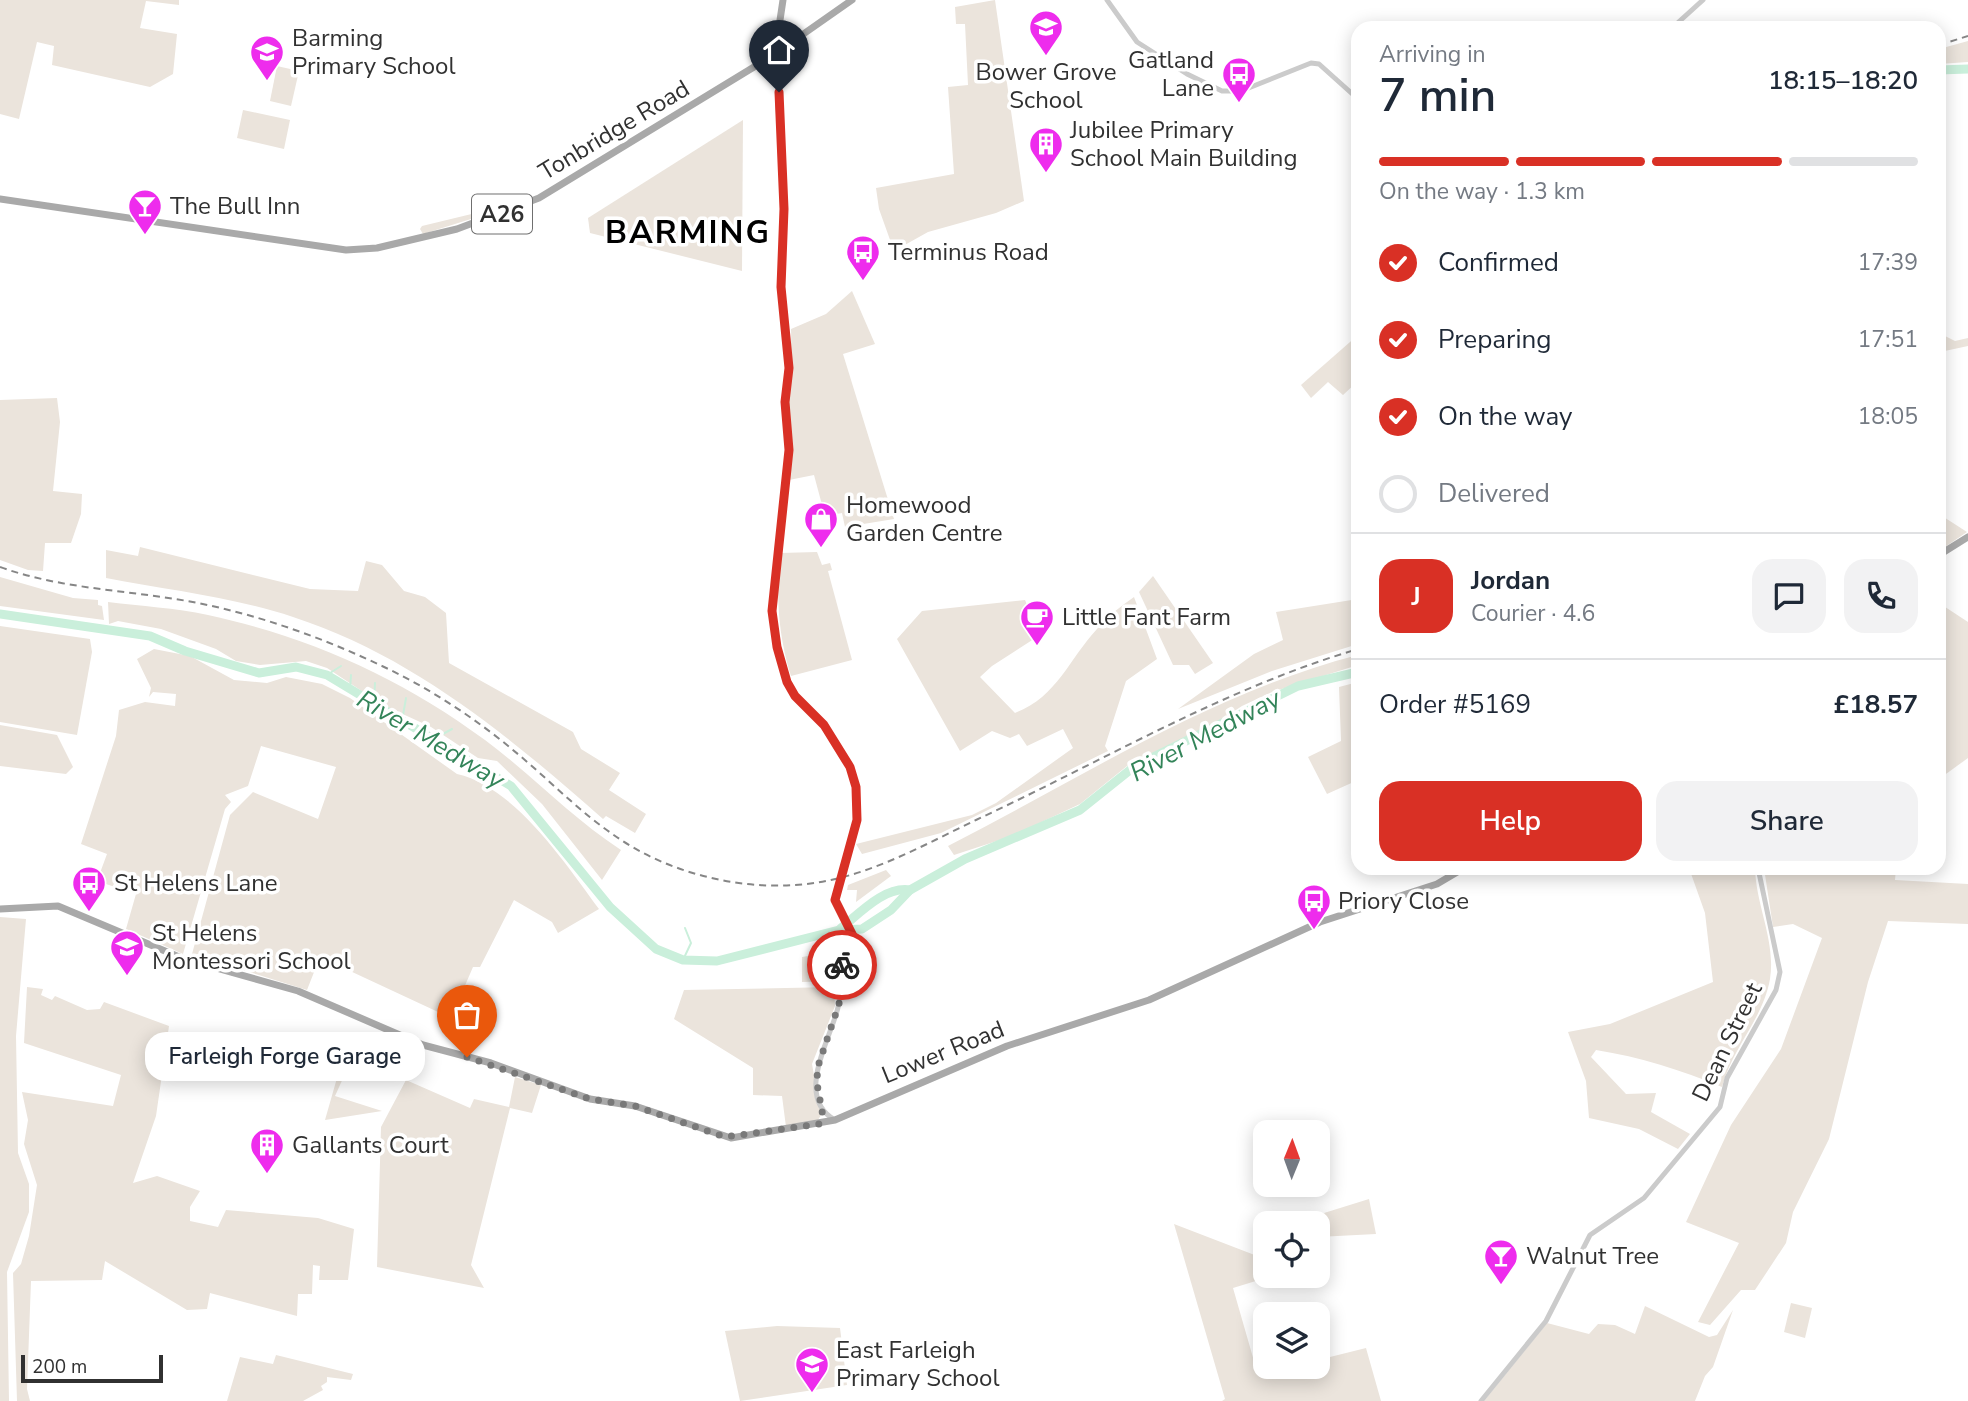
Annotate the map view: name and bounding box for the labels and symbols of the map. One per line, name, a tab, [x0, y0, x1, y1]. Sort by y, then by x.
school or university icon: Bower Grove School	[1027, 8, 1065, 57]
pin	[749, 20, 809, 92]
place label: Barming Primary School	[292, 22, 456, 82]
school or university icon: Barming Primary School	[248, 33, 286, 82]
place label: Gatland Lane	[1128, 44, 1214, 104]
bus stop icon: Gatland Lane	[1220, 55, 1258, 104]
place label: Bower Grove School	[976, 56, 1116, 116]
street label: Tonbridge Road	[533, 72, 695, 188]
place label: Jubilee Primary School Main Building	[1069, 114, 1298, 174]
building icon: Jubilee Primary School Main Building	[1027, 125, 1065, 174]
bar icon: The Bull Inn	[126, 187, 164, 236]
place label: The Bull Inn	[170, 190, 301, 222]
road number: A26	[472, 195, 532, 234]
district label: BARMING	[605, 211, 771, 254]
bus stop icon: Terminus Road	[844, 233, 882, 282]
place label: Terminus Road	[888, 236, 1049, 268]
place label: Homewood Garden Centre	[846, 489, 1002, 549]
shop icon: Homewood Garden Centre	[802, 500, 840, 549]
cafe icon: Little Fant Farm	[1018, 598, 1056, 647]
place label: Little Fant Farm	[1062, 601, 1231, 633]
water label: River Medway	[1124, 680, 1288, 790]
water label: River Medway	[350, 682, 512, 798]
bus stop icon: St Helens Lane	[70, 864, 108, 913]
place label: St Helens Lane	[114, 867, 278, 899]
bus stop icon: Priory Close	[1295, 882, 1333, 931]
place label: Priory Close	[1338, 885, 1469, 917]
place label: St Helens Montessori School	[152, 917, 351, 977]
school or university icon: St Helens Montessori School	[108, 928, 146, 977]
courier	[807, 930, 877, 1000]
street label: Dean Street	[1684, 977, 1770, 1107]
pin	[437, 985, 497, 1057]
street label: Lower Road	[877, 1013, 1009, 1091]
callout: Farleigh Forge Garage	[145, 1032, 425, 1082]
north arrow	[1253, 1120, 1330, 1197]
building icon: Gallants Court	[248, 1126, 286, 1175]
place label: Gallants Court	[292, 1129, 449, 1161]
bar icon: Walnut Tree	[1482, 1237, 1520, 1286]
place label: Walnut Tree	[1526, 1240, 1659, 1272]
place label: East Farleigh Primary School	[836, 1334, 1000, 1394]
school or university icon: East Farleigh Primary School	[793, 1345, 831, 1394]
scale bar	[21, 1352, 163, 1384]

